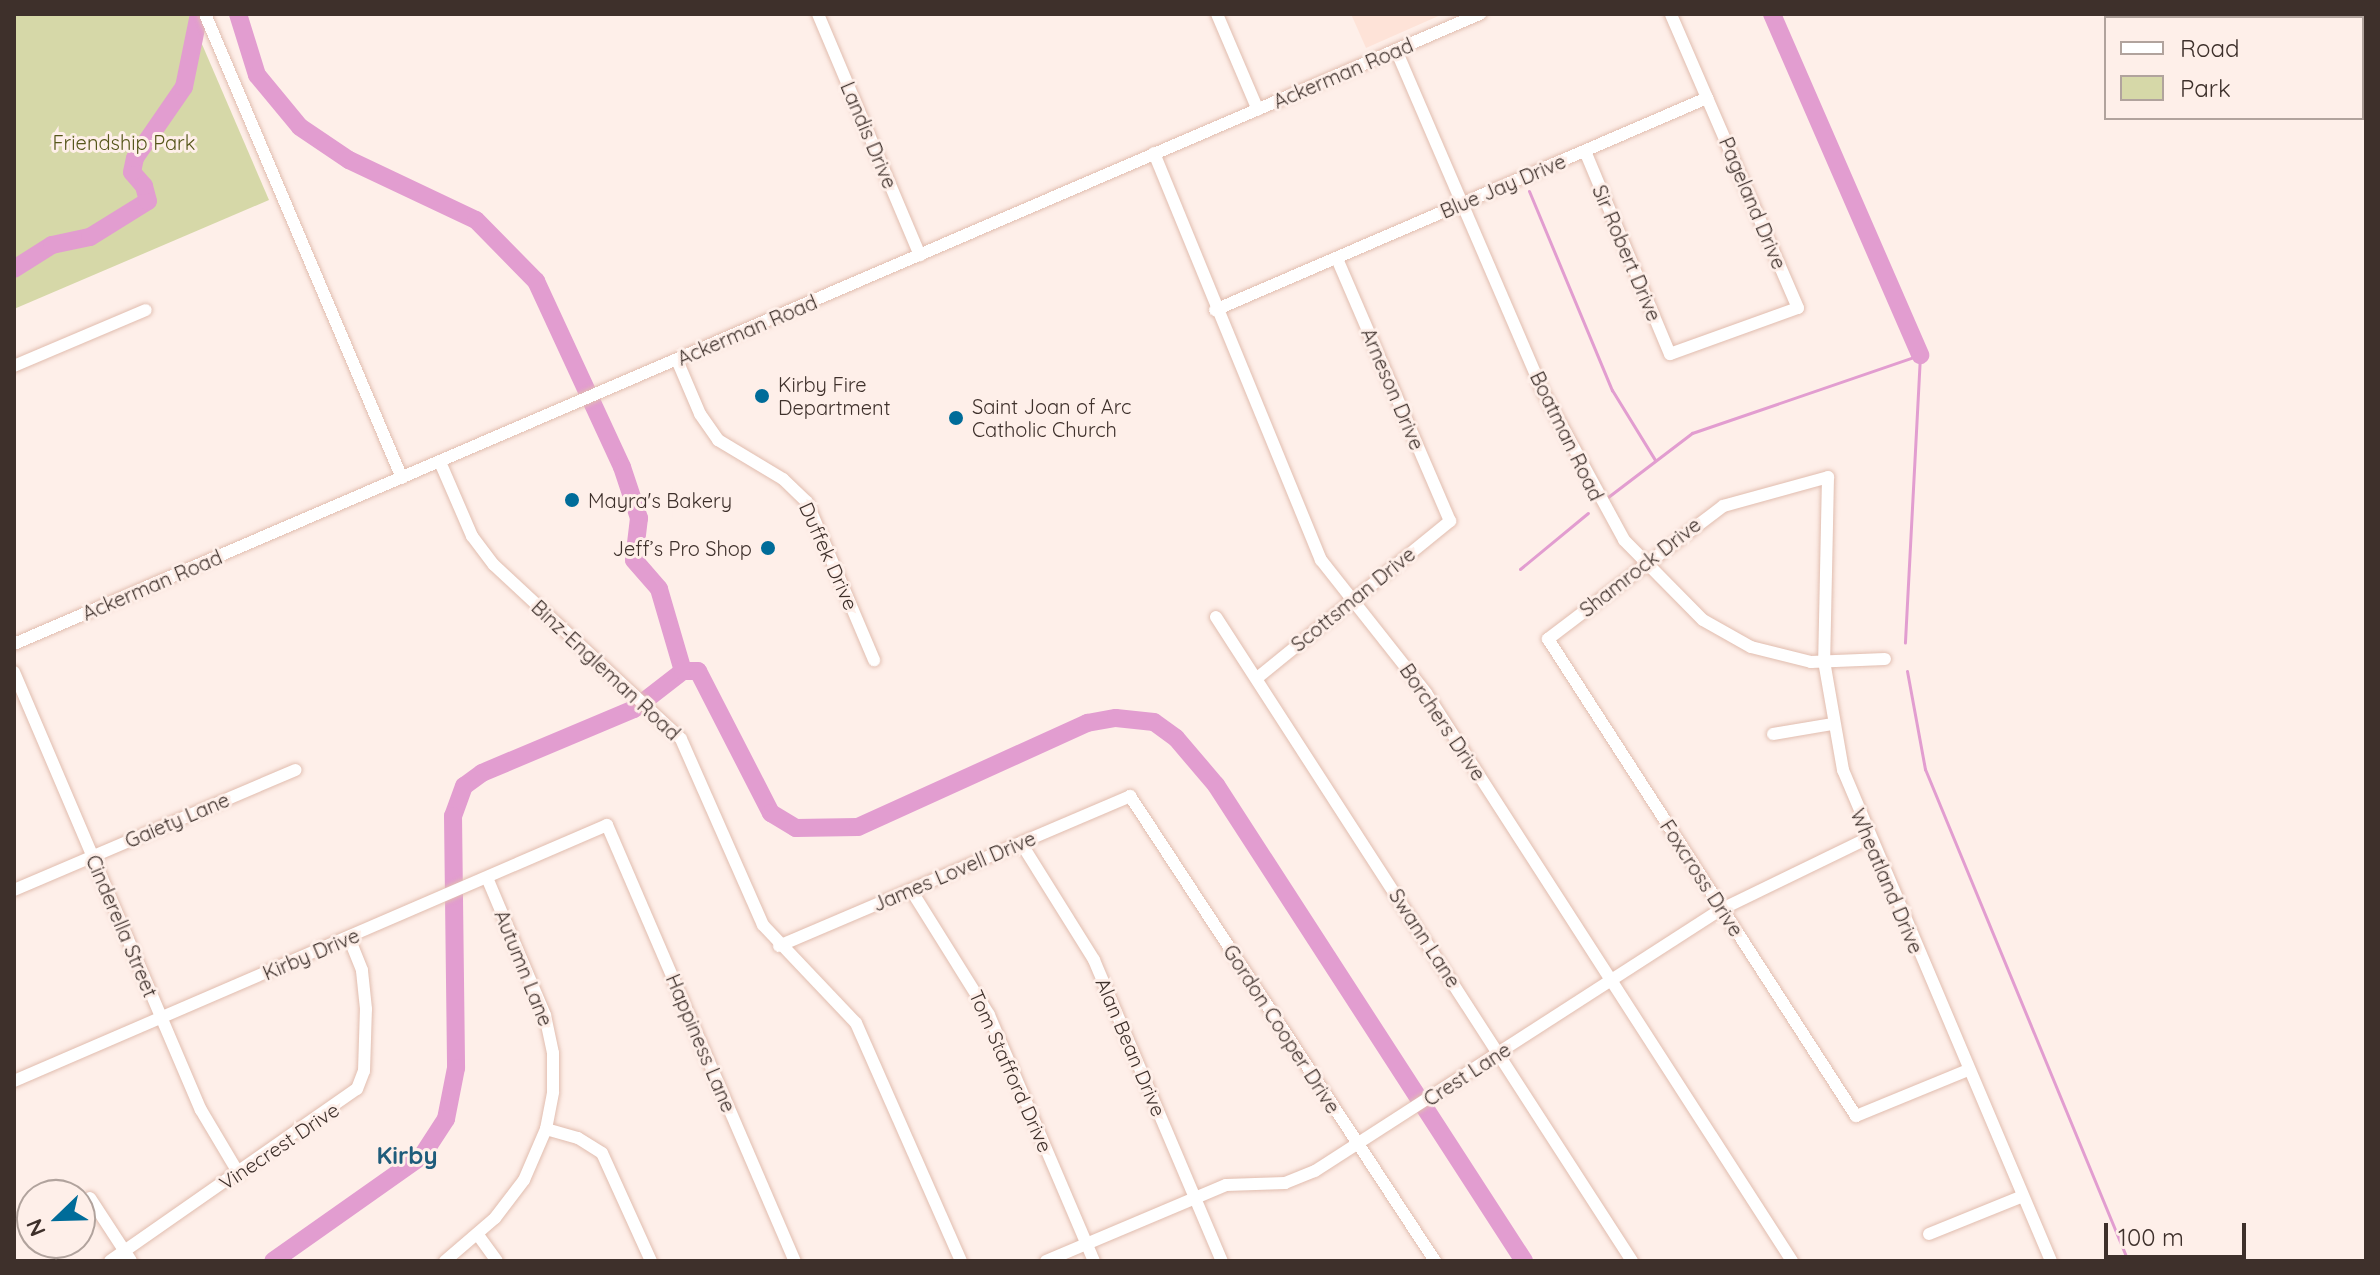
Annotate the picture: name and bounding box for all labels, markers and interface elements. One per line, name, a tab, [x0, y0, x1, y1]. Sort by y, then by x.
legend	[2104, 16, 2364, 120]
street label: Ackerman Road	[1269, 33, 1417, 113]
text: Road	[2180, 33, 2240, 63]
text: Park	[2180, 73, 2231, 103]
street label: Landis Drive	[836, 78, 902, 192]
park label: Friendship Park	[52, 130, 196, 154]
street label: Pageland Drive	[1714, 133, 1792, 273]
street label: Blue Jay Drive	[1437, 149, 1569, 223]
street label: Sir Robert Drive	[1588, 181, 1666, 325]
street label: Ackerman Road	[673, 290, 821, 370]
street label: Arneson Drive	[1357, 324, 1429, 454]
street label: Boatman Road	[1525, 367, 1609, 505]
place label: Kirby Fire Department	[778, 372, 890, 419]
marker: Kirby Fire Department	[753, 387, 771, 405]
place label: Saint Joan of Arc Catholic Church	[972, 394, 1131, 441]
marker: Saint Joan of Arc Catholic Church	[947, 409, 965, 427]
place label: Mayra's Bakery	[588, 488, 732, 512]
marker: Mayra's Bakery	[563, 491, 581, 509]
street label: Duffek Drive	[794, 498, 864, 614]
street label: Shamrock Drive	[1575, 512, 1705, 622]
place label: Jeff’s Pro Shop	[613, 536, 752, 560]
marker: Jeff’s Pro Shop	[759, 539, 777, 557]
street label: Scottsman Drive	[1286, 542, 1420, 656]
street label: Ackerman Road	[78, 545, 226, 625]
street label: Binz-Engleman Road	[527, 595, 685, 745]
street label: Borchers Drive	[1395, 659, 1491, 785]
street label: Gaiety Lane	[121, 787, 233, 853]
street label: Wheatland Drive	[1846, 805, 1928, 957]
street label: Foxcross Drive	[1655, 815, 1749, 941]
street label: James Lovell Drive	[869, 826, 1039, 916]
street label: Cinderella Street	[81, 851, 163, 1001]
street label: Swann Lane	[1384, 884, 1466, 992]
street label: Autumn Lane	[490, 906, 558, 1030]
street label: Kirby Drive	[259, 923, 363, 985]
street label: Gordon Cooper Drive	[1218, 940, 1346, 1118]
street label: Happiness Lane	[661, 970, 741, 1116]
street label: Alan Bean Drive	[1091, 974, 1171, 1120]
street label: Tom Stafford Drive	[964, 986, 1058, 1156]
street label: Crest Lane	[1419, 1037, 1515, 1111]
street label: Vinecrest Drive	[215, 1097, 343, 1195]
district label: Kirby	[377, 1142, 437, 1170]
north arrow	[16, 1179, 96, 1259]
scale bar	[2108, 1207, 2250, 1257]
text: N	[20, 1215, 52, 1241]
text: 100 m	[2118, 1222, 2184, 1252]

